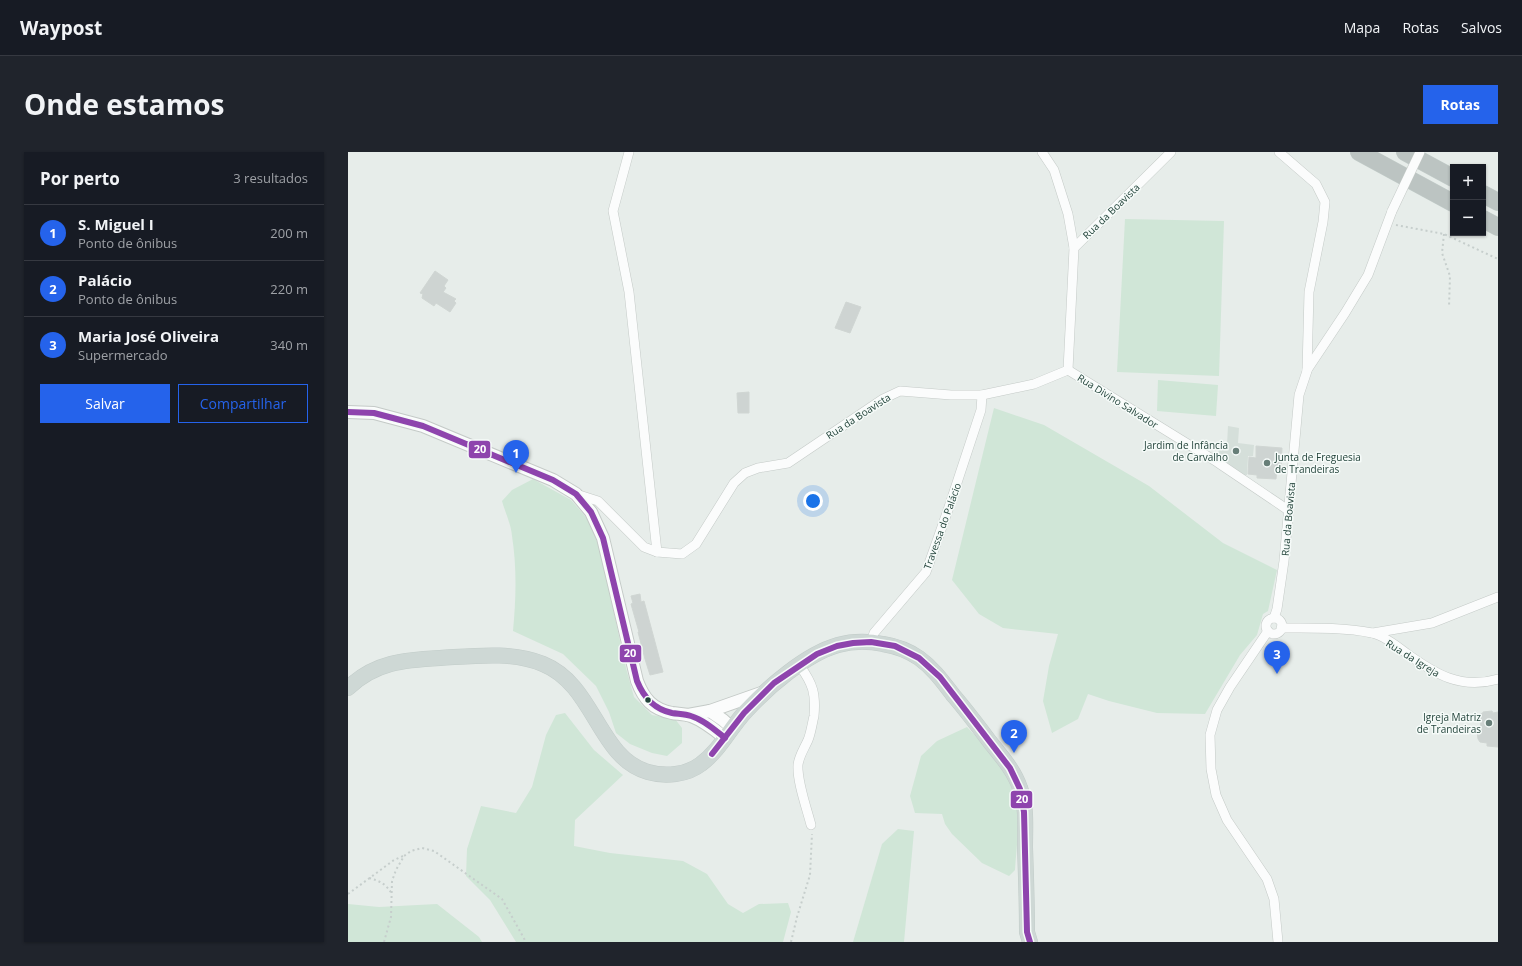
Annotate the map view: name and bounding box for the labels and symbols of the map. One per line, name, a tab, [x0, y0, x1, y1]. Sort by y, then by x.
street label: Rua da Boavista	[1079, 180, 1143, 242]
street label: Rua Divino Salvador	[1075, 370, 1161, 432]
street label: Rua da Boavista	[823, 390, 893, 442]
place label: Jardim de Infância de Carvalho	[1143, 438, 1228, 464]
line badge: 20	[468, 440, 491, 459]
pin: 1	[503, 440, 529, 473]
text: 20	[474, 441, 486, 456]
marker: Jardim de Infância de Carvalho	[1231, 446, 1241, 456]
place label: Junta de Freguesia de Trandeiras	[1274, 450, 1361, 476]
marker: Junta de Freguesia de Trandeiras	[1262, 458, 1272, 468]
street label: Travessa do Palácio	[920, 481, 964, 571]
street label: Rua da Boavista	[1278, 481, 1298, 557]
your location	[803, 491, 823, 511]
street label: Rua da Igreja	[1384, 636, 1442, 680]
pin: 3	[1264, 641, 1290, 674]
line badge: 20	[619, 644, 642, 663]
text: 20	[624, 645, 636, 660]
unlabelled marker	[643, 695, 653, 705]
place label: Igreja Matriz de Trandeiras	[1417, 710, 1481, 736]
marker: Igreja Matriz de Trandeiras	[1484, 718, 1494, 728]
pin: 2	[1001, 720, 1027, 753]
line badge: 20	[1010, 790, 1033, 809]
text: 20	[1016, 791, 1028, 806]

